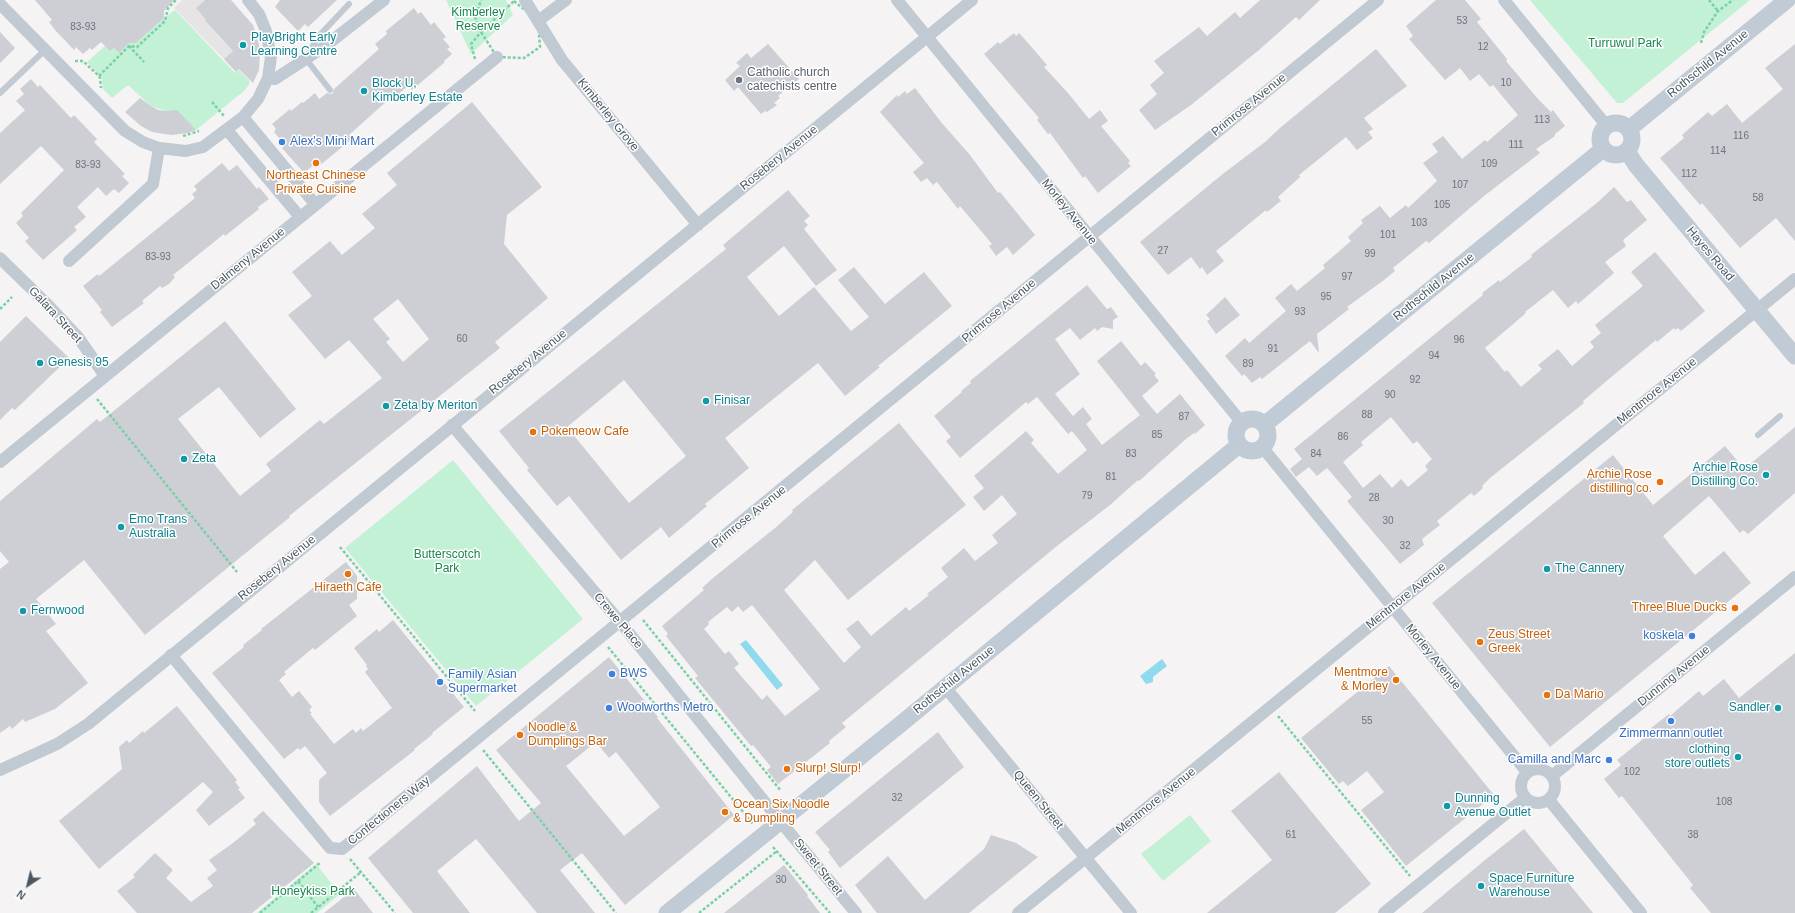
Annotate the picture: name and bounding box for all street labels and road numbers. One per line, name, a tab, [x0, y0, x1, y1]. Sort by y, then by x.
street label: Rothschild Avenue	[1665, 27, 1751, 101]
street label: Primrose Avenue	[1209, 71, 1289, 139]
street label: Kimberley Grove	[574, 76, 642, 154]
street label: Rosebery Avenue	[737, 122, 821, 194]
street label: Morley Avenue	[1038, 176, 1100, 248]
street label: Hayes Road	[1683, 224, 1737, 284]
street label: Dalmeny Avenue	[208, 225, 288, 293]
street label: Rothschild Avenue	[1391, 250, 1477, 324]
street label: Primrose Avenue	[959, 276, 1039, 346]
street label: Galara Street	[25, 284, 85, 346]
street label: Rosebery Avenue	[486, 326, 570, 398]
street label: Mentmore Avenue	[1614, 355, 1700, 427]
street label: Primrose Avenue	[709, 483, 789, 551]
street label: Rosebery Avenue	[235, 532, 319, 604]
street label: Mentmore Avenue	[1363, 560, 1449, 632]
street label: Crewe Place	[591, 590, 645, 652]
street label: Morley Avenue	[1402, 621, 1464, 693]
street label: Rothschild Avenue	[911, 643, 997, 717]
street label: Dunning Avenue	[1635, 643, 1713, 709]
street label: Mentmore Avenue	[1113, 765, 1199, 837]
street label: Queen Street	[1010, 768, 1066, 832]
street label: Confectioners Way	[345, 774, 433, 848]
street label: Sweet Street	[791, 836, 845, 898]

